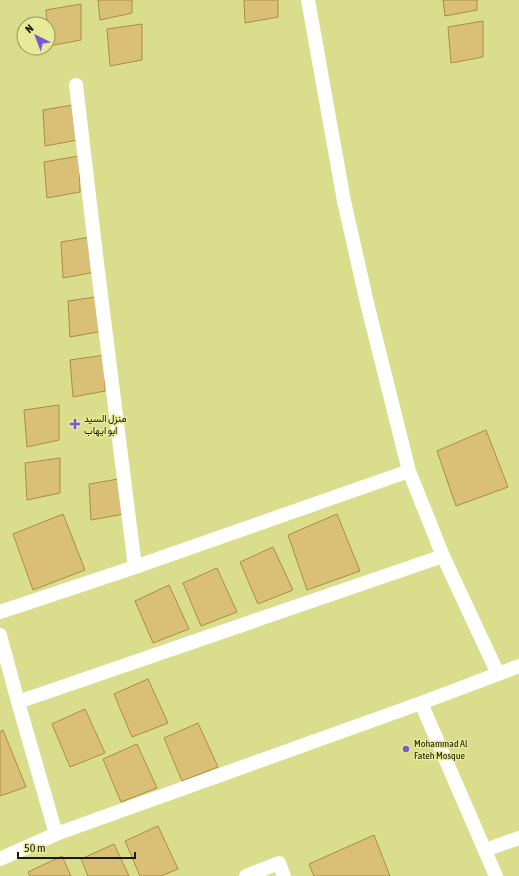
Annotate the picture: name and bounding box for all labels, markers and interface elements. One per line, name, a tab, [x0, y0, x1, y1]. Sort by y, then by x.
north arrow	[16, 16, 56, 56]
text: N	[23, 22, 36, 35]
place label: منزل السيد ابو ايهاب	[84, 413, 127, 437]
marker: منزل السيد ابو ايهاب	[69, 418, 81, 430]
place label: Mohammad Al Fateh Mosque	[414, 738, 468, 761]
marker: Mohammad Al Fateh Mosque	[401, 744, 411, 754]
scale bar	[18, 834, 135, 860]
text: 50 m	[24, 841, 46, 855]

